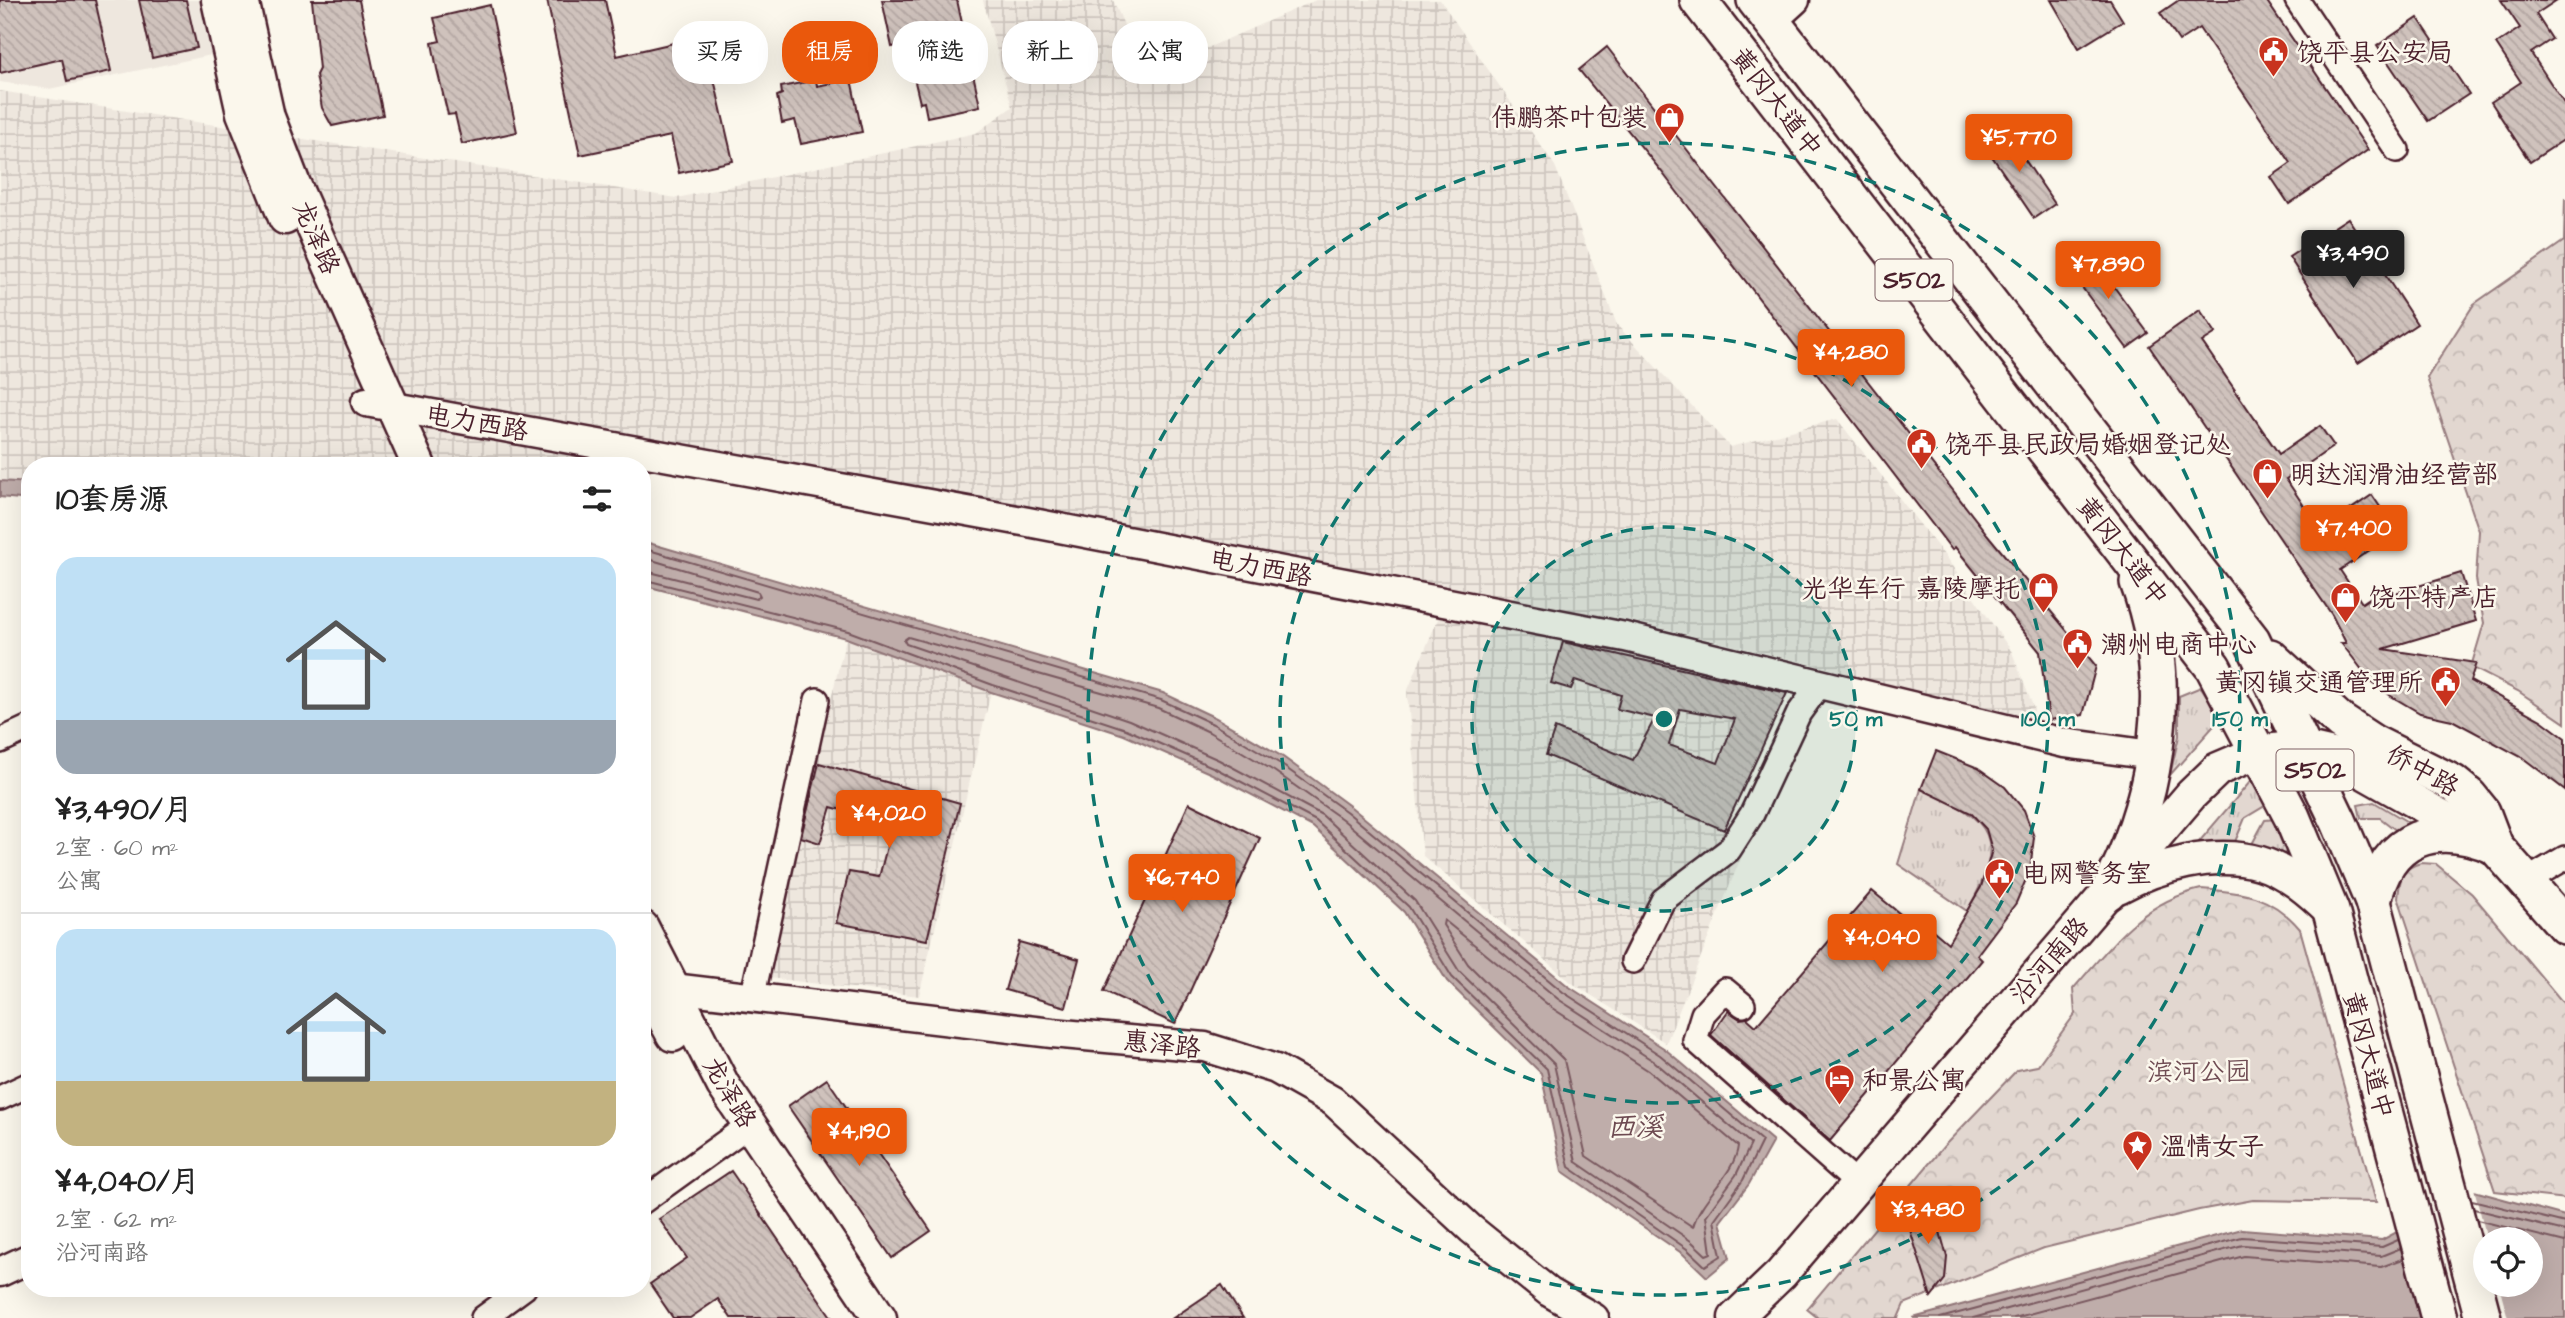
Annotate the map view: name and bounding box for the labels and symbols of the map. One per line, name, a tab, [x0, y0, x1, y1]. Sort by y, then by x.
public building icon: 饶平县公安局	[2257, 35, 2291, 79]
place label: 饶平县公安局	[2297, 35, 2453, 71]
street label: 黄冈大道中	[1722, 40, 1830, 165]
place label: 伟鹏茶叶包装	[1491, 100, 1647, 136]
shop icon: 伟鹏茶叶包装	[1653, 100, 1687, 144]
pin: ¥5,770	[1962, 114, 2076, 174]
street label: 龙泽路	[284, 194, 348, 280]
pin: ¥3,490	[2296, 230, 2410, 290]
pin: ¥7,890	[2051, 242, 2165, 301]
road number: S502	[1876, 260, 1952, 300]
pin: ¥4,280	[1794, 330, 1908, 389]
street label: 电力西路	[422, 396, 531, 450]
public building icon: 饶平县民政局婚姻登记处	[1905, 427, 1939, 471]
place label: 饶平县民政局婚姻登记处	[1945, 427, 2231, 463]
shop icon: 明达润滑油经营部	[2250, 457, 2284, 501]
place label: 明达润滑油经营部	[2290, 457, 2498, 493]
street label: 黄冈大道中	[2068, 489, 2176, 614]
pin: ¥7,400	[2297, 505, 2411, 565]
street label: 电力西路	[1206, 540, 1315, 596]
place label: 光华车行 嘉陵摩托	[1802, 571, 2020, 607]
shop icon: 光华车行 嘉陵摩托	[2026, 571, 2060, 615]
shop icon: 饶平特产店	[2329, 580, 2363, 624]
place label: 饶平特产店	[2369, 580, 2499, 616]
public building icon: 潮州电商中心	[2061, 627, 2095, 671]
place label: 潮州电商中心	[2101, 627, 2257, 663]
place label: 黄冈镇交通管理所	[2215, 665, 2423, 701]
public building icon: 黄冈镇交通管理所	[2429, 665, 2463, 709]
text: 50 m	[1830, 705, 1883, 734]
text: 100 m	[2021, 705, 2076, 734]
text: 150 m	[2212, 705, 2268, 734]
centre of rings	[1652, 707, 1676, 731]
street label: 侨中路	[2380, 736, 2465, 806]
road number: S502	[2276, 750, 2354, 790]
pin: ¥4,020	[832, 790, 946, 850]
pin: ¥6,740	[1125, 855, 1239, 914]
public building icon: 电网警务室	[1982, 856, 2016, 900]
place label: 电网警务室	[2022, 856, 2152, 892]
street label: 沿河南路	[2002, 910, 2097, 1012]
pin: ¥4,040	[1825, 914, 1939, 974]
street label: 黄冈大道中	[2334, 988, 2402, 1123]
street label: 惠泽路	[1121, 1023, 1203, 1067]
street label: 龙泽路	[694, 1050, 765, 1135]
park label: 滨河公园	[2147, 1054, 2251, 1090]
hotel icon: 和景公寓	[1822, 1063, 1856, 1107]
place label: 和景公寓	[1862, 1063, 1966, 1099]
pin: ¥4,190	[802, 1108, 916, 1168]
water label: 西溪	[1607, 1108, 1665, 1147]
place icon: 温情女子	[2120, 1129, 2154, 1173]
place label: 温情女子	[2160, 1129, 2264, 1165]
pin: ¥3,480	[1871, 1186, 1985, 1246]

